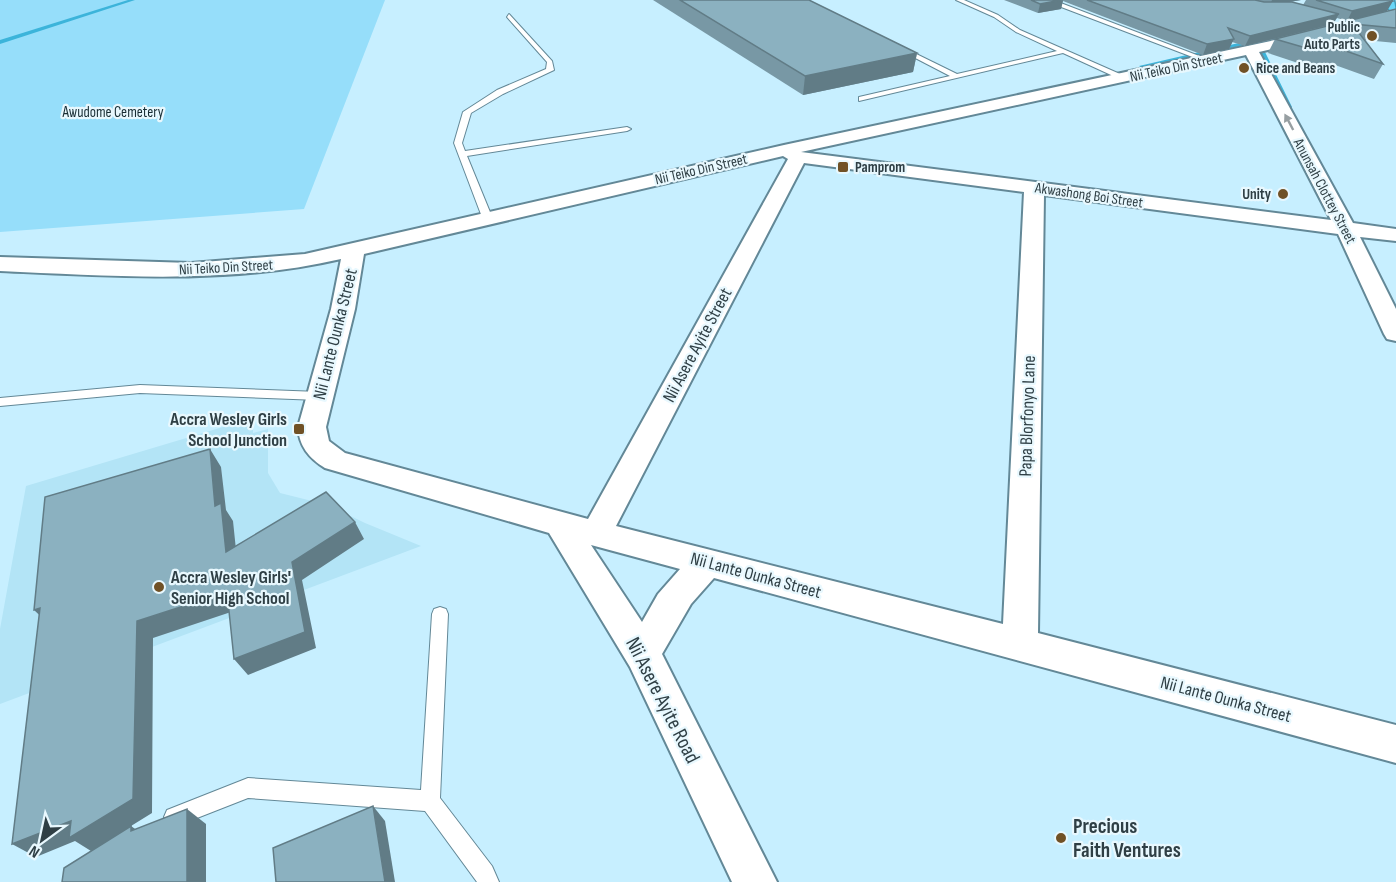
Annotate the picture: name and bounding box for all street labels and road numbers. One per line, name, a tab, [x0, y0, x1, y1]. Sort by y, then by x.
street label: Nii Teiko Din Street	[1128, 48, 1225, 87]
street label: Anunsah Clottey Street	[1288, 134, 1361, 248]
street label: Nii Teiko Din Street	[653, 150, 750, 189]
street label: Akwashong Boi Street	[1033, 178, 1145, 213]
street label: Nii Teiko Din Street	[178, 256, 274, 279]
street label: Nii Lante Ounka Street	[309, 266, 362, 402]
street label: Nii Asere Ayite Street	[659, 284, 737, 406]
street label: Papa Blorfonyo Lane	[1015, 355, 1040, 477]
street label: Nii Lante Ounka Street	[688, 548, 824, 603]
street label: Nii Asere Ayite Road	[620, 633, 705, 767]
street label: Nii Lante Ounka Street	[1158, 672, 1294, 727]

